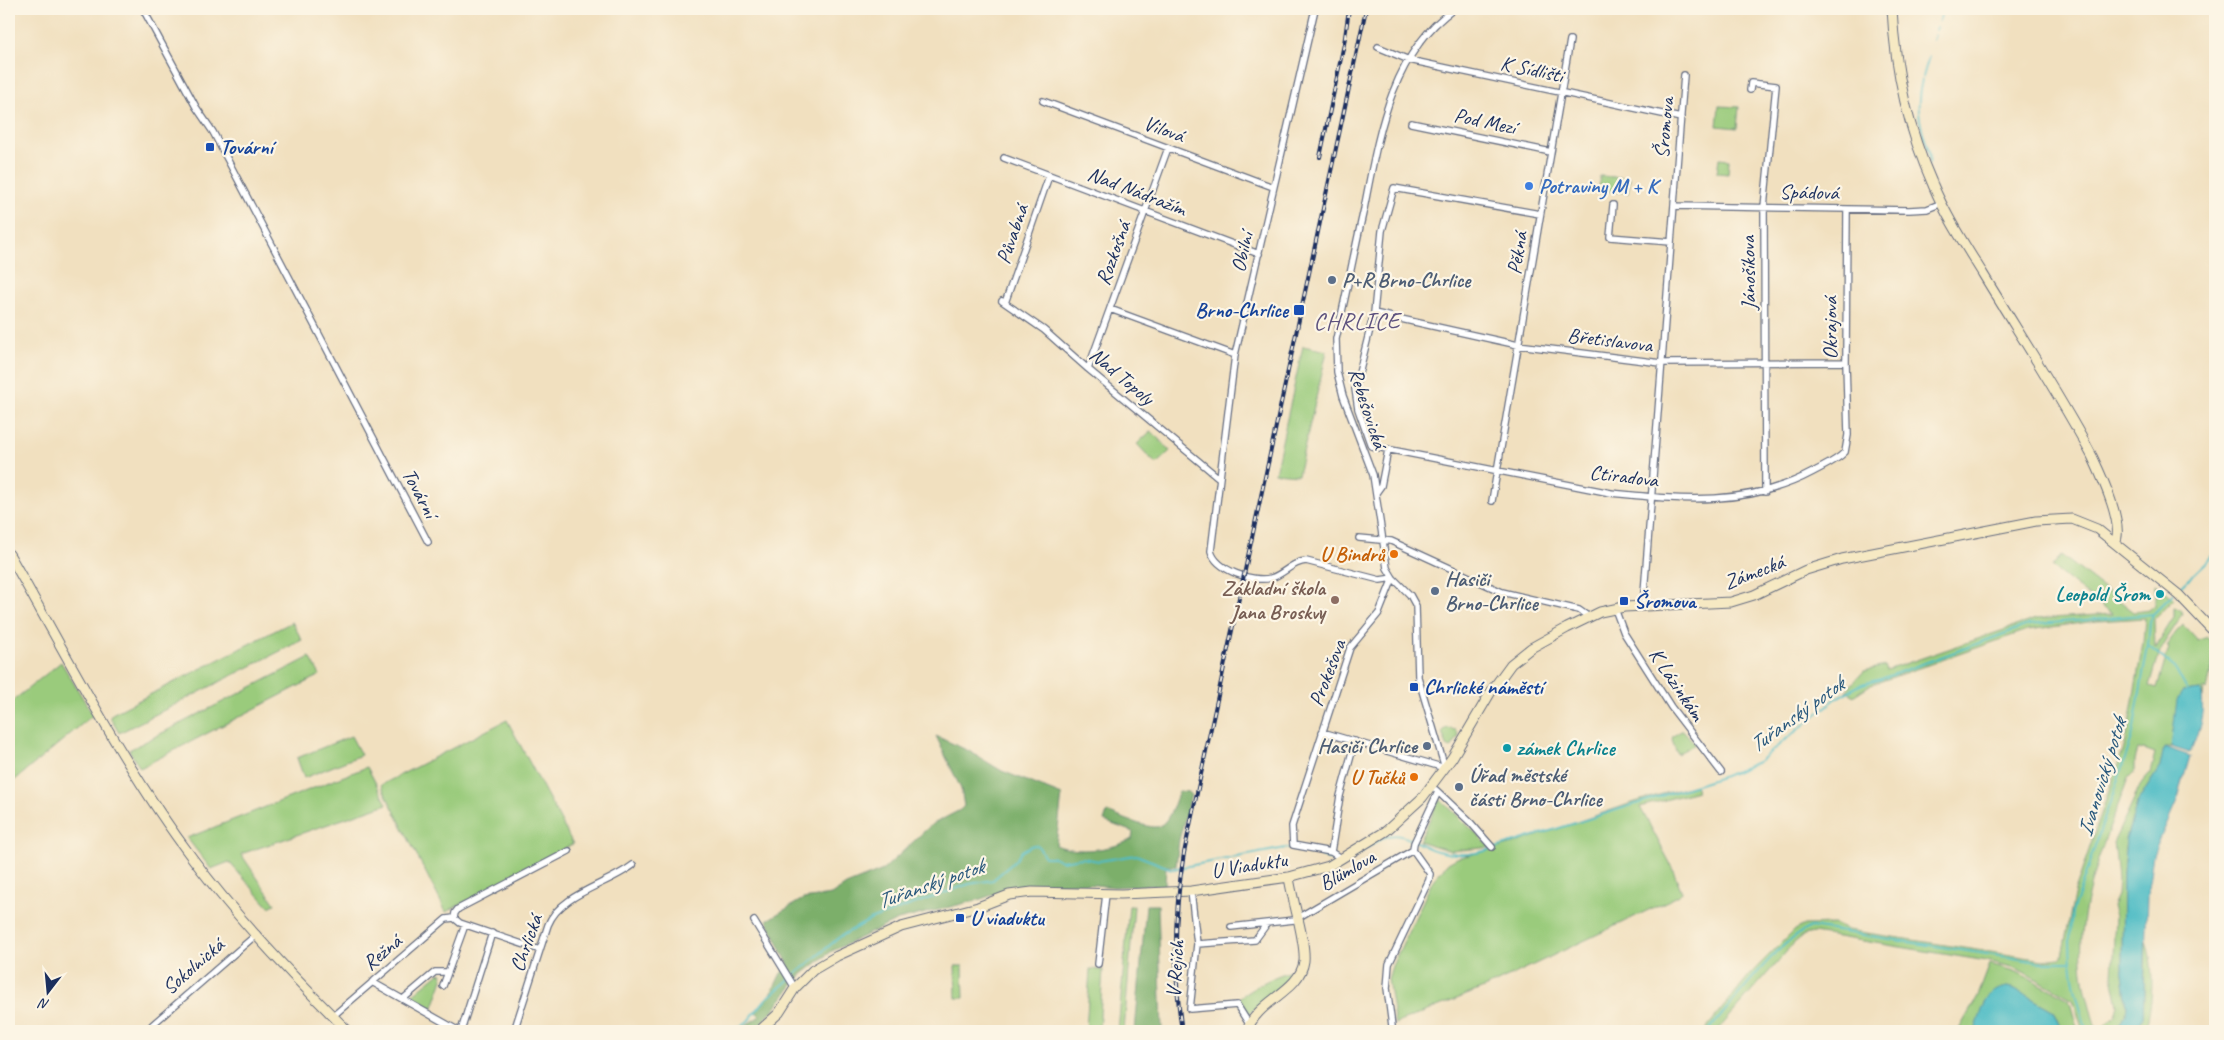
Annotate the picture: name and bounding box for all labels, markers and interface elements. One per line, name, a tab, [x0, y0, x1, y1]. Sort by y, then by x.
street label: K Sídlišti	[1498, 50, 1569, 89]
street label: Šromova	[1648, 94, 1680, 160]
street label: Pod Mezí	[1452, 102, 1522, 141]
street label: Vilová	[1140, 110, 1190, 149]
place label: Tovární	[220, 134, 277, 160]
marker: Tovární	[204, 141, 216, 153]
street label: Nad Nádražím	[1084, 160, 1192, 222]
place label: Potraviny M + K	[1539, 173, 1662, 200]
street label: Spádová	[1779, 178, 1841, 206]
marker: Potraviny M + K	[1523, 180, 1535, 192]
street label: Půvabná	[990, 199, 1035, 267]
street label: Rozkošná	[1090, 216, 1137, 288]
street label: Obilní	[1225, 225, 1260, 275]
street label: Pěkná	[1501, 228, 1533, 276]
street label: Jánošíkova	[1734, 234, 1762, 311]
place label: P+R Brno-Chrlice	[1342, 267, 1472, 293]
marker: P+R Brno-Chrlice	[1326, 274, 1338, 286]
street label: Okrajová	[1817, 295, 1843, 359]
place label: Brno-Chrlice	[1195, 297, 1290, 323]
marker: Brno-Chrlice	[1292, 303, 1306, 317]
district label: CHRLICE	[1313, 306, 1403, 336]
street label: Břetislavova	[1566, 322, 1655, 358]
street label: Nad Topoly	[1084, 341, 1161, 412]
street label: Rebešovická	[1343, 364, 1394, 454]
street label: Ctiradova	[1588, 459, 1661, 493]
street label: Tovární	[396, 464, 446, 526]
place label: U Bindrů	[1320, 541, 1386, 567]
marker: U Bindrů	[1388, 548, 1400, 560]
street label: Zámecká	[1720, 548, 1790, 595]
place label: Hasiči Brno-Chrlice	[1445, 566, 1540, 616]
place label: Základní škola Jana Broskvy	[1222, 575, 1328, 625]
place label: Leopold Šrom	[2055, 581, 2151, 607]
marker: Hasiči Brno-Chrlice	[1429, 585, 1441, 597]
place label: Šromova	[1634, 588, 1698, 614]
marker: Leopold Šrom	[2154, 588, 2166, 600]
marker: Základní škola Jana Broskvy	[1329, 594, 1341, 606]
marker: Šromova	[1618, 595, 1630, 607]
street label: Prokešova	[1302, 635, 1352, 710]
street label: K Lázinkám	[1643, 643, 1712, 727]
water label: Tuřanský potok	[1743, 668, 1853, 759]
place label: Chrlické náměstí	[1424, 674, 1547, 700]
marker: Chrlické náměstí	[1408, 681, 1420, 693]
water label: Ivanovický potok	[2071, 711, 2134, 840]
place label: Hasiči Chrlice	[1317, 733, 1419, 759]
place label: zámek Chrlice	[1517, 735, 1617, 761]
marker: Hasiči Chrlice	[1421, 740, 1433, 752]
marker: zámek Chrlice	[1501, 742, 1513, 754]
place label: Úřad městské části Brno-Chrlice	[1469, 762, 1604, 812]
place label: U Tučků	[1350, 764, 1406, 790]
marker: U Tučků	[1408, 771, 1420, 783]
marker: Úřad městské části Brno-Chrlice	[1453, 781, 1465, 793]
street label: Blümlova	[1314, 843, 1381, 896]
street label: U Viaduktu	[1209, 846, 1290, 884]
water label: Tuřanský potok	[873, 851, 991, 915]
place label: U viaduktu	[970, 905, 1046, 931]
street label: Chrlická	[504, 909, 549, 975]
marker: U viaduktu	[954, 912, 966, 924]
street label: Režná	[357, 927, 408, 976]
street label: Sokolnická	[157, 931, 231, 1000]
street label: V Rejích	[1160, 938, 1190, 999]
north arrow	[22, 968, 72, 1018]
text: N	[36, 994, 51, 1013]

